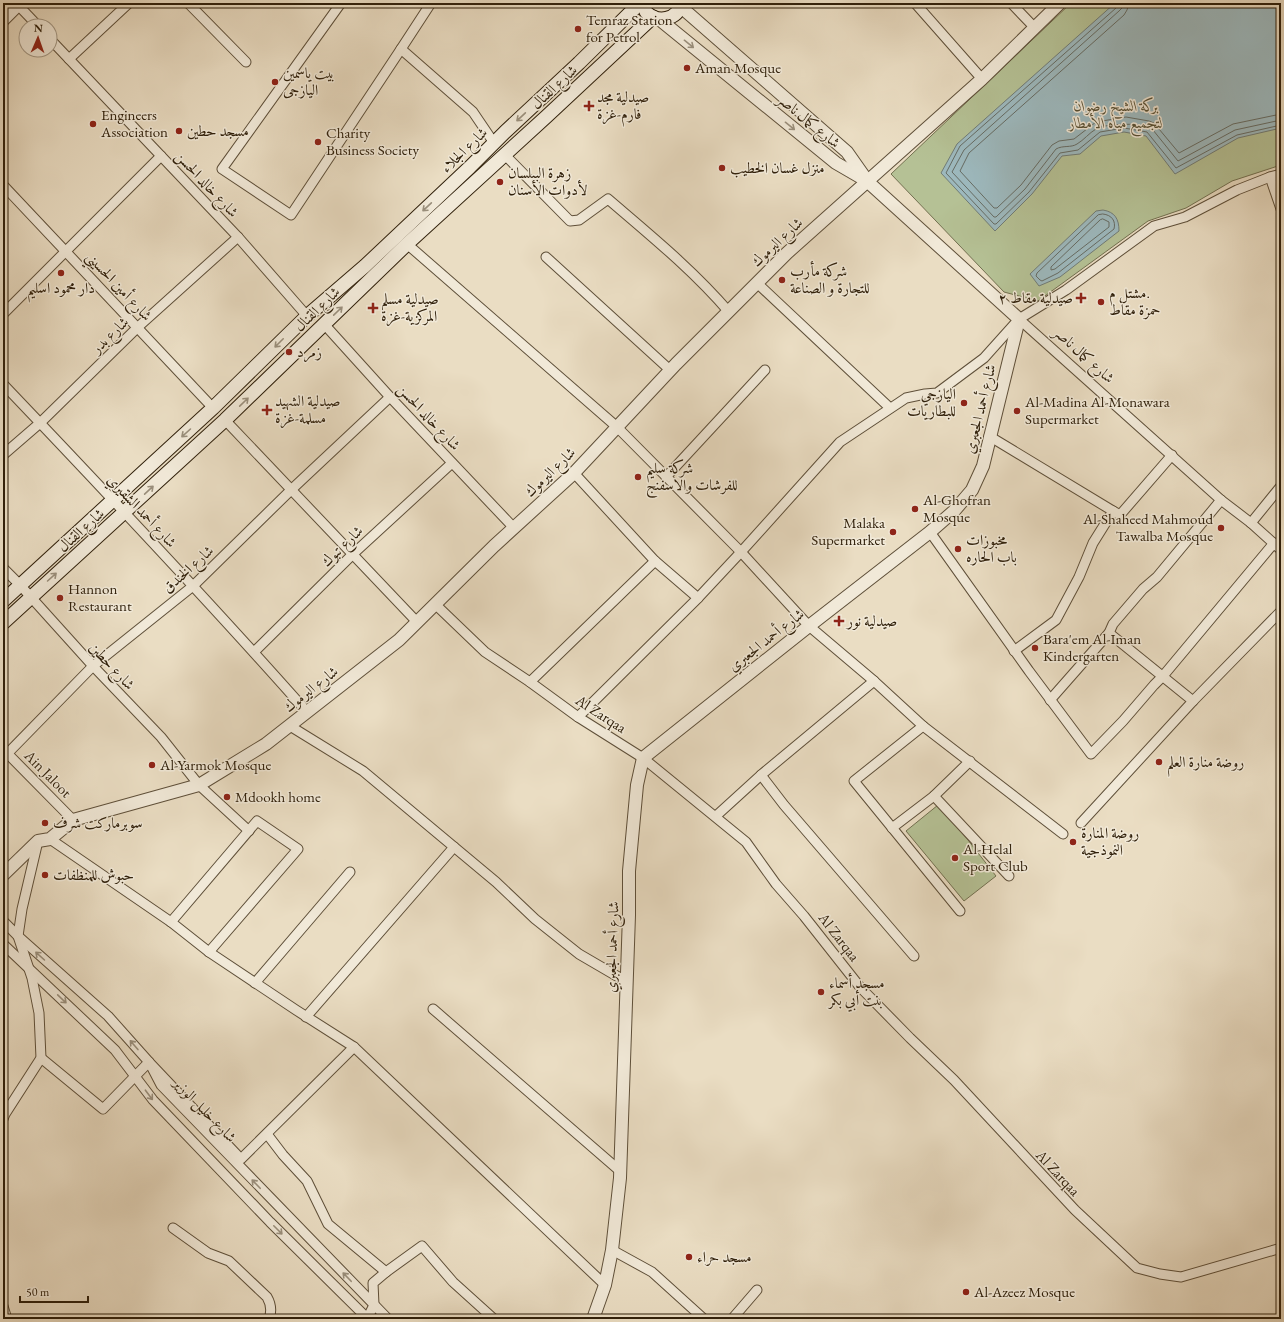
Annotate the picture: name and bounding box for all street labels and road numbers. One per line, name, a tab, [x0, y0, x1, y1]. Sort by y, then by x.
street label: شارع القنال	[526, 60, 584, 116]
street label: شارع كمال ناصر	[770, 88, 845, 155]
street label: شارع الجلاء	[436, 123, 494, 179]
street label: شارع خالد الحسن	[169, 146, 243, 224]
street label: شارع اليرموك	[747, 213, 809, 273]
street label: شارع أمين الحسيني	[79, 246, 157, 328]
street label: شارع القنال	[290, 282, 346, 338]
street label: شارع بدر	[86, 312, 135, 361]
street label: شارع كمال ناصر	[1046, 321, 1119, 390]
street label: شارع أحمد الجعبري	[958, 362, 1004, 457]
street label: شارع خالد الحسن	[391, 379, 465, 457]
street label: شارع اليرموك	[520, 443, 582, 504]
street label: شارع أحمد الشقيري	[101, 469, 182, 554]
street label: شارع القنال	[53, 504, 111, 559]
street label: شارع تبوك	[317, 521, 370, 573]
street label: شارع الخندق	[158, 541, 220, 600]
street label: شارع أحمد الجعبري	[723, 603, 810, 678]
street label: شارع حطين	[83, 638, 139, 696]
street label: شارع اليرموك	[280, 661, 344, 719]
street label: Al Zarqaa	[572, 690, 630, 737]
street label: Ain Jaloot	[20, 745, 76, 802]
street label: شارع أحمد الجعبري	[599, 901, 627, 993]
street label: Al Zarqaa	[814, 908, 864, 965]
street label: شارع خليل الوزير	[165, 1072, 241, 1149]
street label: Al Zarqaa	[1031, 1145, 1085, 1200]

